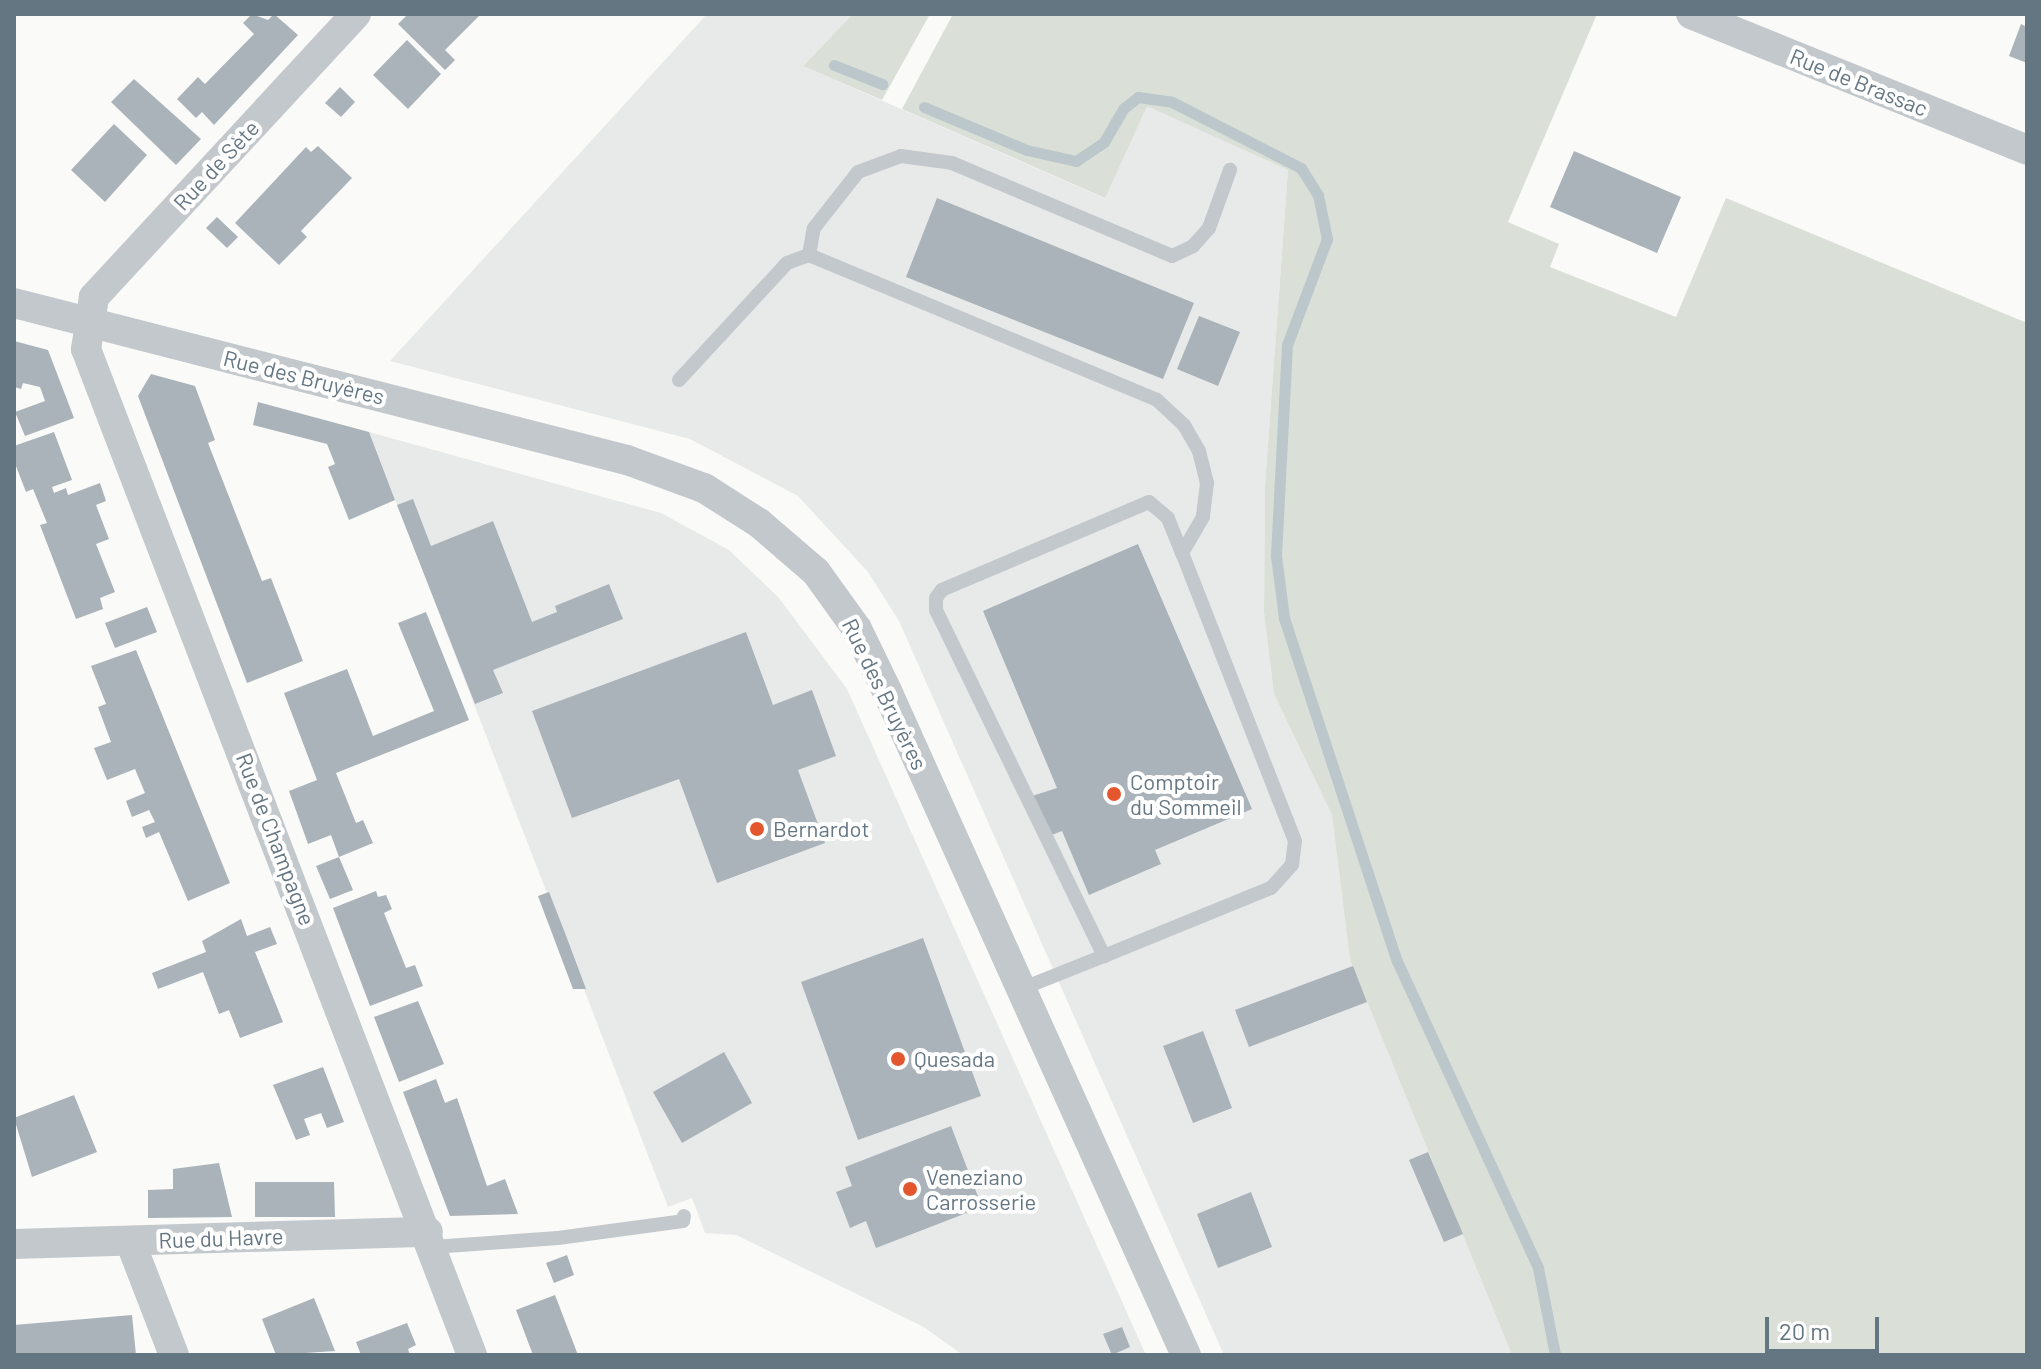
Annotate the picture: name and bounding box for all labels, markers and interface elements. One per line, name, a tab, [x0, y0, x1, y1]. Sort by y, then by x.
street label: Rue de Brassac	[1786, 42, 1932, 122]
street label: Rue de Sète	[168, 115, 264, 215]
street label: Rue des Bruyères	[221, 344, 387, 410]
street label: Rue des Bruyères	[837, 614, 933, 774]
street label: Rue de Champagne	[231, 749, 321, 929]
place label: Comptoir du Sommeil	[1130, 768, 1242, 820]
marker: Comptoir du Sommeil	[1105, 785, 1123, 803]
place label: Bernardot	[773, 816, 869, 842]
marker: Bernardot	[748, 820, 766, 838]
place label: Quesada	[914, 1046, 995, 1072]
marker: Quesada	[889, 1050, 907, 1068]
place label: Veneziano Carrosserie	[926, 1163, 1036, 1214]
marker: Veneziano Carrosserie	[901, 1180, 919, 1198]
street label: Rue du Havre	[158, 1223, 284, 1253]
scale bar	[1769, 1301, 1883, 1351]
text: 20 m	[1779, 1316, 1830, 1345]

